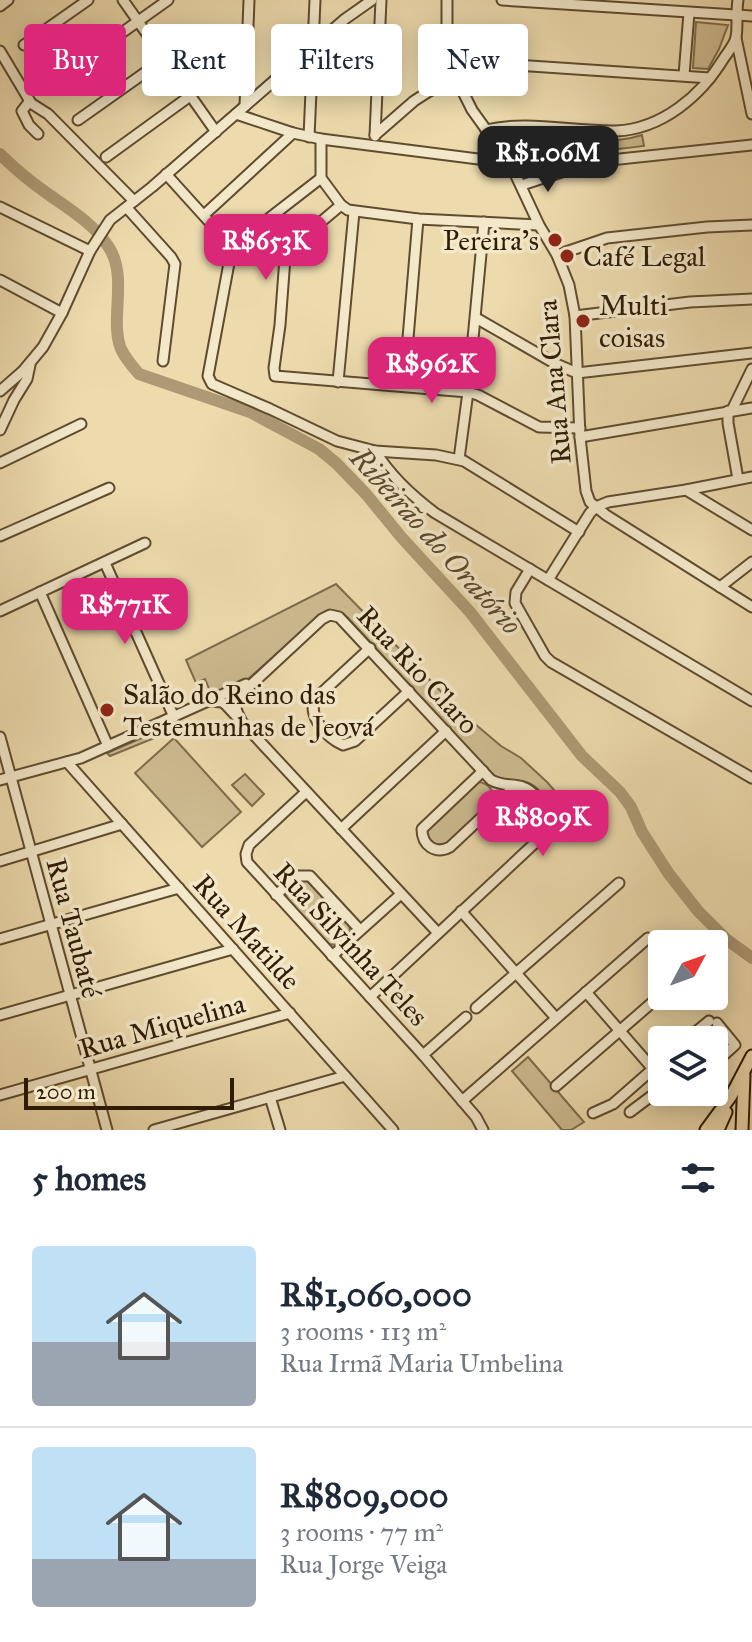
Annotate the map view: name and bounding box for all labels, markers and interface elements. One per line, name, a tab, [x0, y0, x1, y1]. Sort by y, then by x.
chip: Buy	[24, 24, 126, 96]
chip: Rent	[142, 24, 255, 96]
chip: Filters	[271, 24, 402, 96]
chip: New	[418, 24, 528, 96]
pin: R$1.06M	[474, 126, 622, 194]
text: R$1.06M	[496, 136, 600, 168]
pin: R$653K	[201, 214, 331, 282]
place label: Pereira's	[443, 223, 539, 258]
text: R$653K	[222, 224, 310, 256]
marker: Pereira's	[546, 231, 564, 249]
place label: Café Legal	[583, 239, 706, 274]
marker: Café Legal	[558, 247, 576, 265]
place label: Multi coisas	[599, 288, 668, 355]
street label: Rua Ana Clara	[529, 298, 579, 466]
marker: Multi coisas	[574, 312, 592, 330]
pin: R$962K	[367, 337, 497, 405]
text: R$962K	[386, 347, 478, 379]
water label: Ribeirão do Oratório	[342, 439, 530, 642]
pin: R$771K	[60, 578, 190, 646]
text: R$771K	[80, 588, 170, 620]
street label: Rua Rio Claro	[350, 598, 486, 742]
place label: Salão do Reino das Testemunhas de Jeová	[123, 677, 374, 744]
marker: Salão do Reino das Testemunhas de Jeová	[98, 701, 116, 719]
pin: R$809K	[478, 790, 608, 858]
text: R$809K	[495, 800, 591, 832]
street label: Rua Taubaté	[39, 854, 110, 1002]
street label: Rua Silvinha Teles	[266, 855, 436, 1033]
street label: Rua Matilde	[186, 867, 308, 997]
north arrow	[648, 930, 728, 1010]
map controls	[648, 930, 728, 1106]
street label: Rua Miquelina	[75, 986, 249, 1066]
button: layers	[648, 1026, 728, 1106]
scale bar	[24, 1074, 234, 1110]
text: 200 m	[36, 1078, 96, 1105]
icon: filters	[676, 1156, 720, 1200]
text: 5 homes	[32, 1158, 146, 1199]
text: R$1,060,000	[280, 1274, 472, 1315]
icon: home	[96, 1278, 192, 1374]
text: 3 rooms · 113 m²	[280, 1315, 446, 1347]
text: Rua Irmã Maria Umbelina	[280, 1347, 563, 1379]
text: R$809,000	[280, 1475, 449, 1516]
icon: home	[96, 1479, 192, 1575]
text: 3 rooms · 77 m²	[280, 1516, 443, 1548]
text: Rua Jorge Veiga	[280, 1548, 447, 1580]

